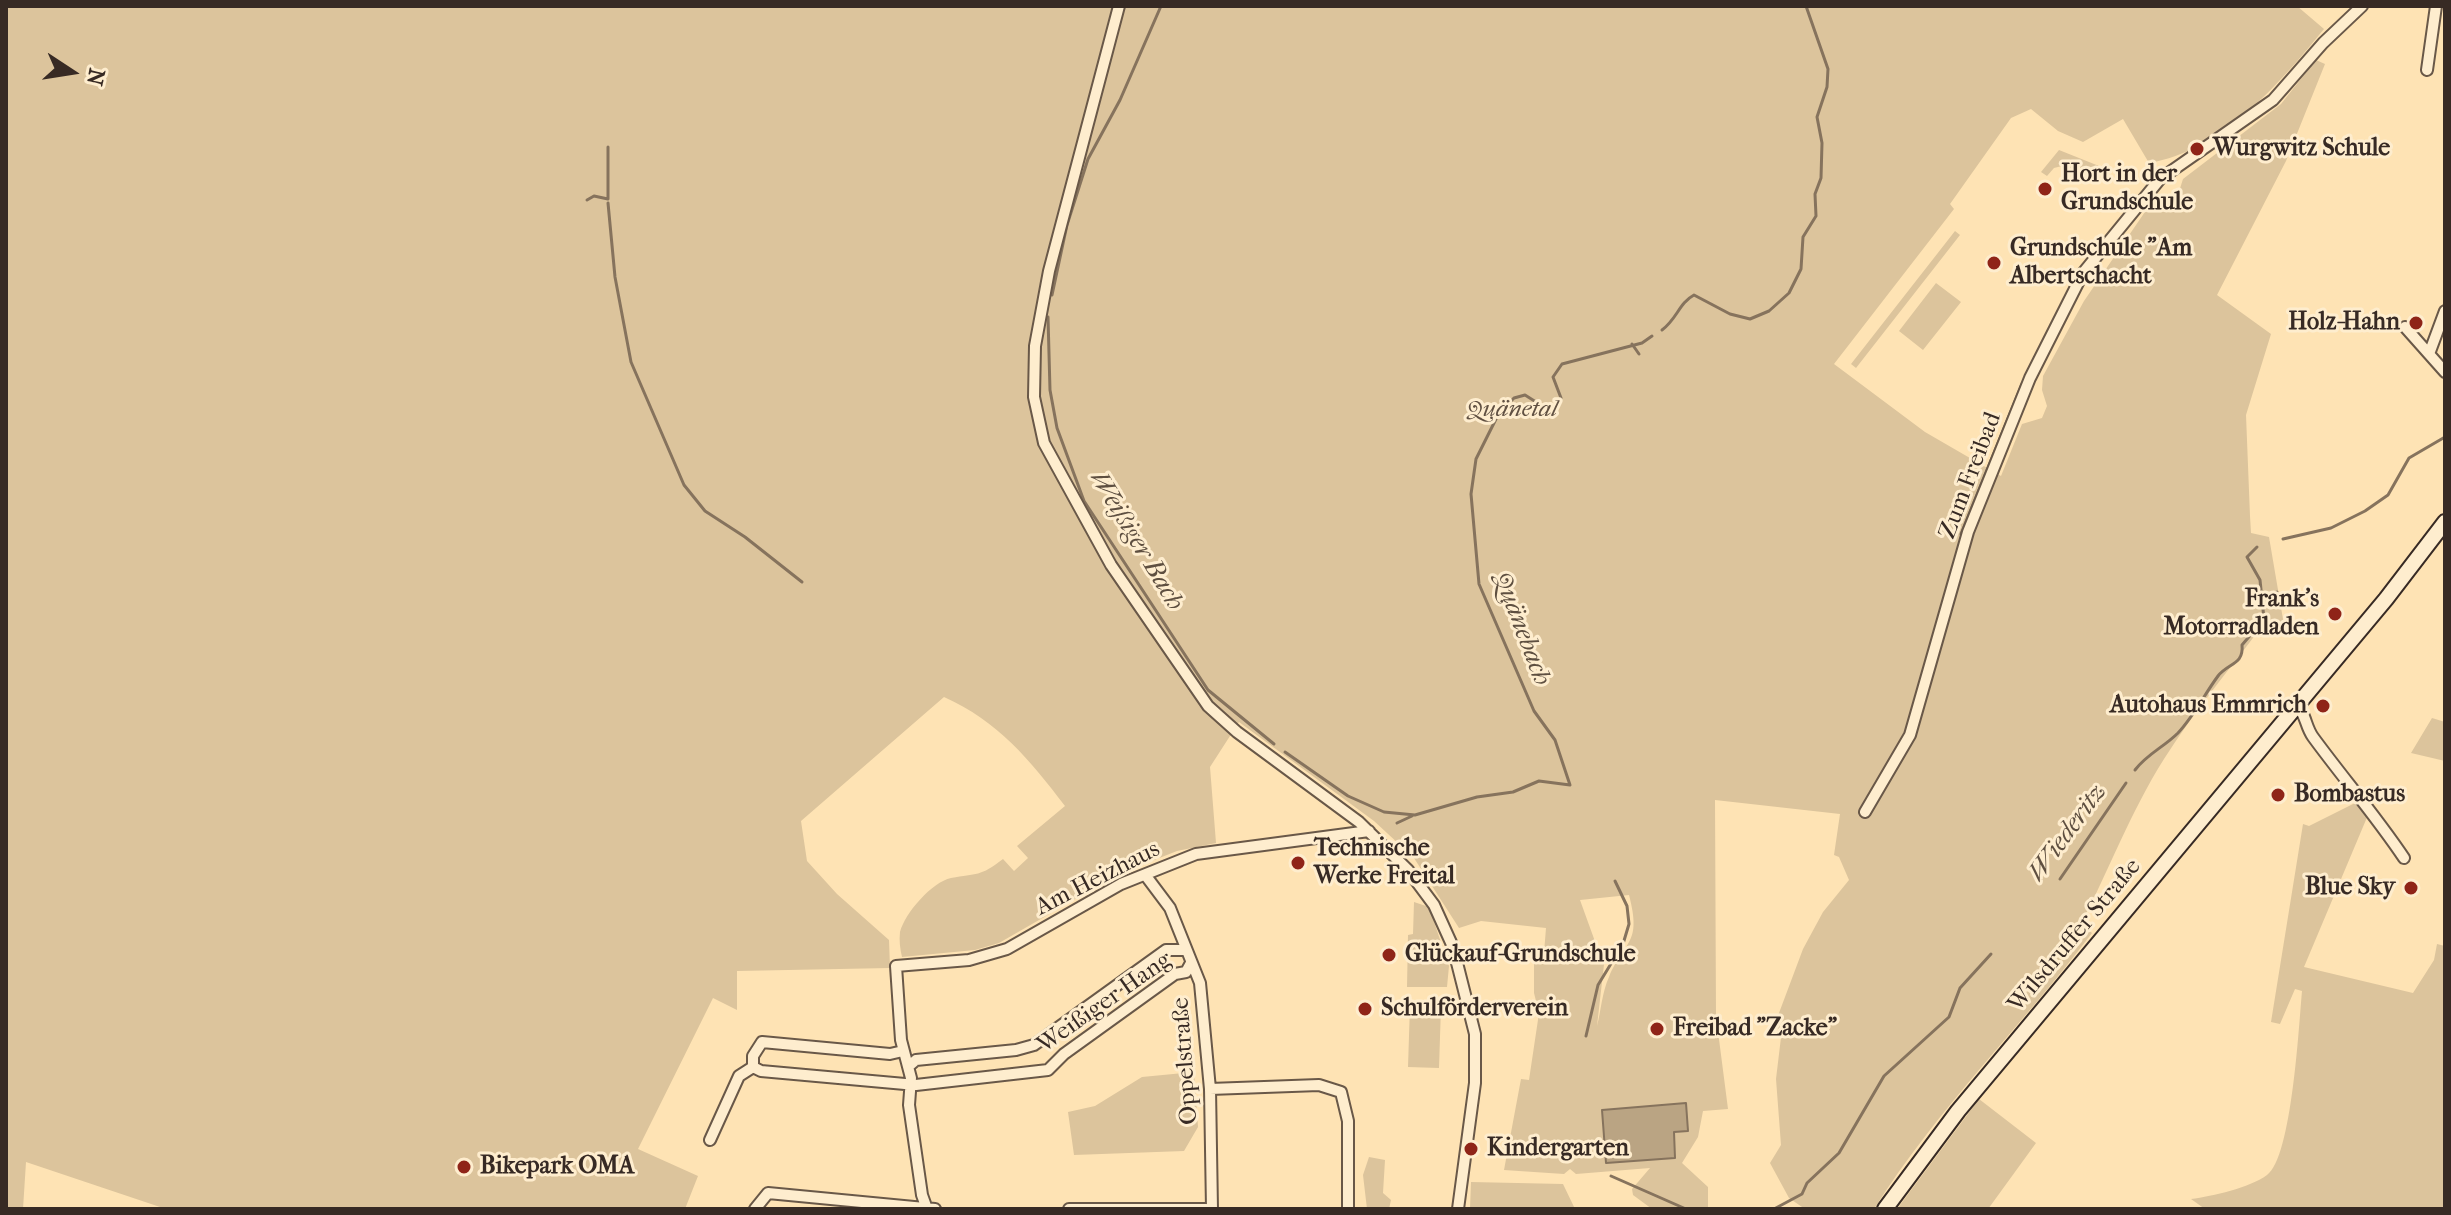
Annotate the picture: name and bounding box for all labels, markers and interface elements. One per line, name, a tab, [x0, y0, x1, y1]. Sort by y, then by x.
north arrow	[32, 32, 112, 112]
text: N	[81, 66, 110, 88]
place label: Wurgwitz Schule	[2213, 135, 2390, 163]
marker: Wurgwitz Schule	[2188, 140, 2206, 158]
place label: Hort in der Grundschule	[2061, 161, 2193, 217]
marker: Hort in der Grundschule	[2036, 180, 2054, 198]
place label: Grundschule "Am Albertschacht	[2010, 235, 2192, 291]
marker: Grundschule "Am Albertschacht	[1985, 254, 2003, 272]
place label: Holz-Hahn	[2288, 309, 2400, 337]
marker: Holz-Hahn	[2407, 314, 2425, 332]
park label: Quänetal	[1467, 396, 1557, 424]
street label: Zum Freibad	[1934, 409, 2008, 543]
water label: Weißiger Bach	[1082, 466, 1190, 616]
water label: Quänebach	[1485, 568, 1557, 690]
place label: Frank's Motorradladen	[2164, 586, 2319, 642]
marker: Frank's Motorradladen	[2326, 605, 2344, 623]
place label: Autohaus Emmrich	[2110, 692, 2307, 720]
marker: Autohaus Emmrich	[2314, 697, 2332, 715]
water label: Wiederitz	[2022, 778, 2114, 888]
place label: Bombastus	[2294, 781, 2405, 809]
marker: Bombastus	[2269, 786, 2287, 804]
street label: Am Heizhaus	[1031, 835, 1165, 923]
place label: Technische Werke Freital	[1314, 835, 1455, 891]
street label: Wilsdruffer Straße	[2002, 853, 2148, 1019]
marker: Technische Werke Freital	[1289, 854, 1307, 872]
place label: Blue Sky	[2305, 874, 2395, 902]
marker: Blue Sky	[2402, 879, 2420, 897]
place label: Glückauf-Grundschule	[1405, 941, 1636, 969]
street label: Weißiger Hang	[1032, 946, 1178, 1060]
marker: Glückauf-Grundschule	[1380, 946, 1398, 964]
place label: Schulförderverein	[1381, 995, 1568, 1023]
street label: Oppelstraße	[1167, 996, 1205, 1126]
marker: Schulförderverein	[1356, 1000, 1374, 1018]
place label: Freibad "Zacke"	[1673, 1015, 1837, 1043]
marker: Freibad "Zacke"	[1648, 1020, 1666, 1038]
place label: Kindergarten	[1487, 1135, 1629, 1163]
marker: Kindergarten	[1462, 1140, 1480, 1158]
place label: Bikepark OMA	[480, 1153, 634, 1181]
marker: Bikepark OMA	[455, 1158, 473, 1176]

